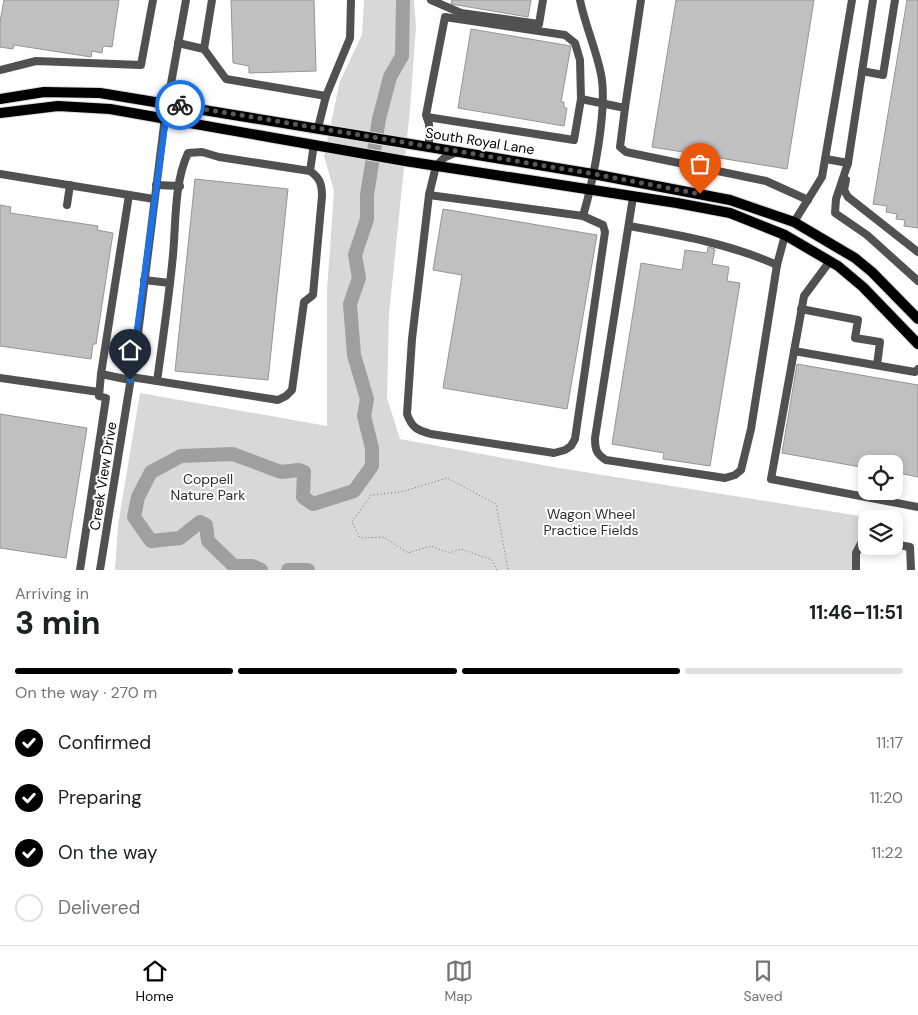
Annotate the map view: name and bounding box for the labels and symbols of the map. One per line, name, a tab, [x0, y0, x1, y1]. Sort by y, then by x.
courier	[155, 80, 205, 130]
street label: South Royal Lane	[424, 123, 536, 159]
pin	[679, 143, 721, 194]
pin	[109, 329, 151, 380]
street label: Creek View Drive	[86, 420, 120, 532]
park label: Coppell Nature Park	[171, 470, 245, 504]
park label: Wagon Wheel Practice Fields	[544, 505, 639, 539]

